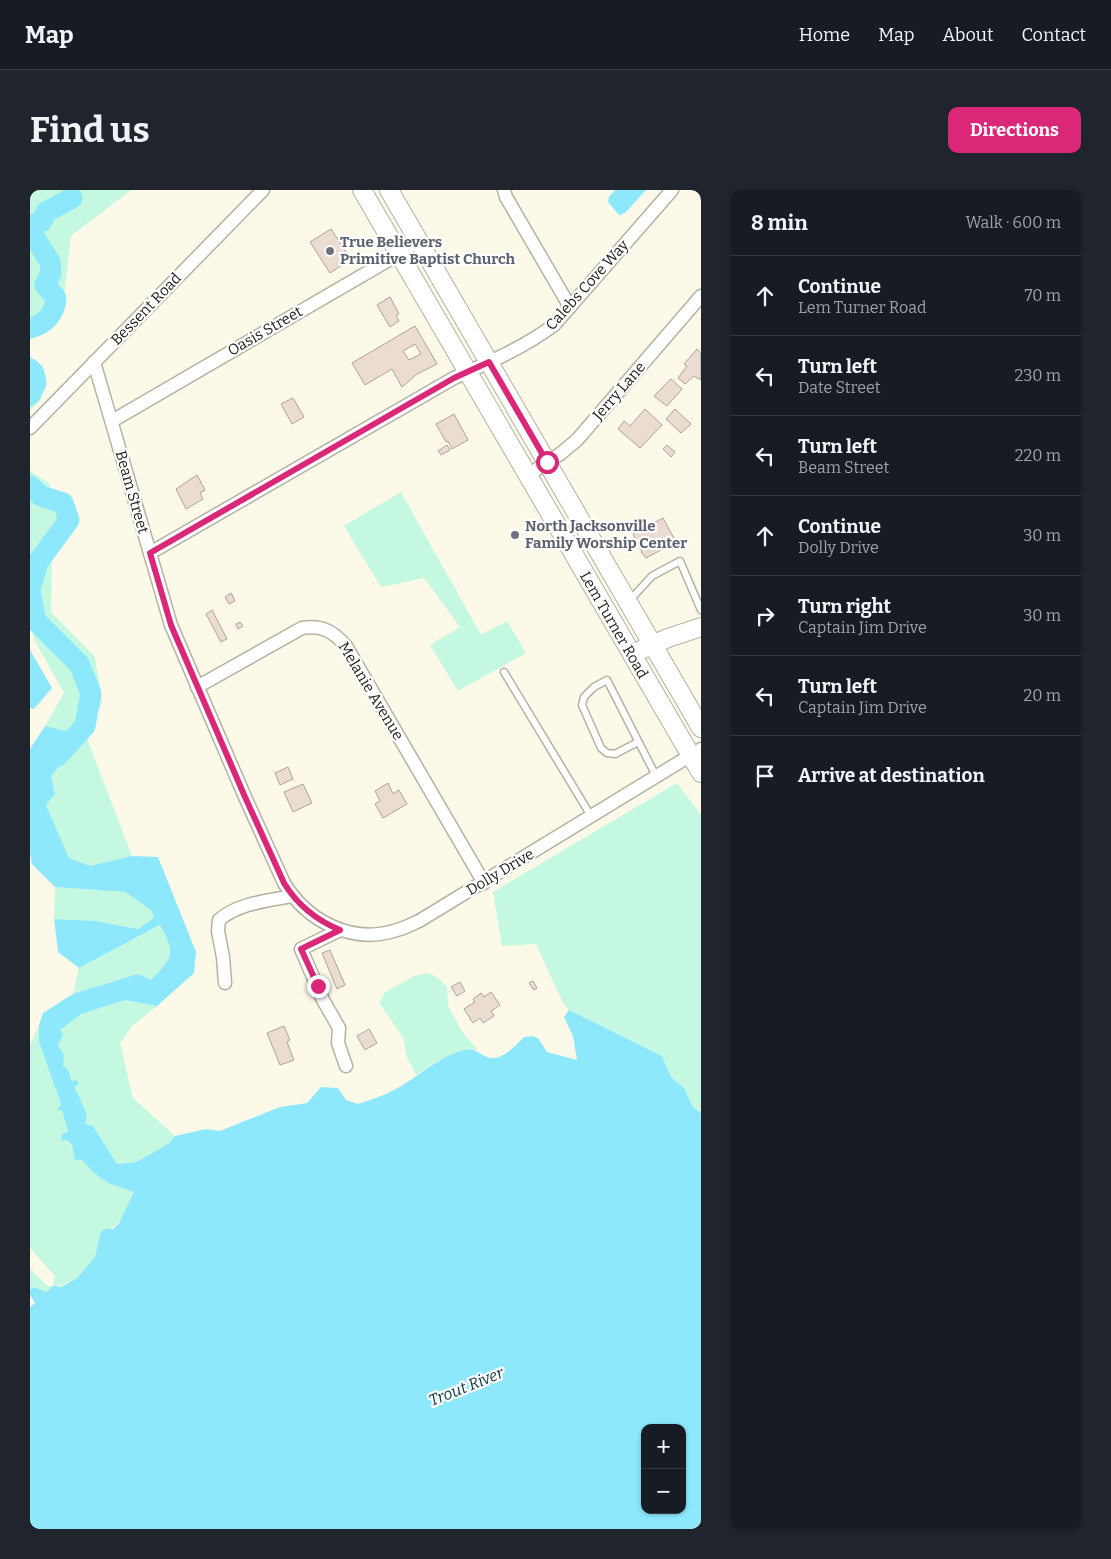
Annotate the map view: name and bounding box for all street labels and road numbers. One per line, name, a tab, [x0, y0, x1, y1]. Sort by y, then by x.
street label: Calebs Cove Way	[542, 236, 632, 334]
street label: Bessent Road	[107, 269, 185, 349]
street label: Oasis Street	[224, 302, 306, 360]
street label: Jerry Lane	[588, 358, 649, 425]
street label: Beam Street	[112, 448, 153, 536]
street label: Lem Turner Road	[576, 568, 652, 682]
street label: Melanie Avenue	[335, 639, 407, 743]
street label: Dolly Drive	[463, 845, 537, 899]

